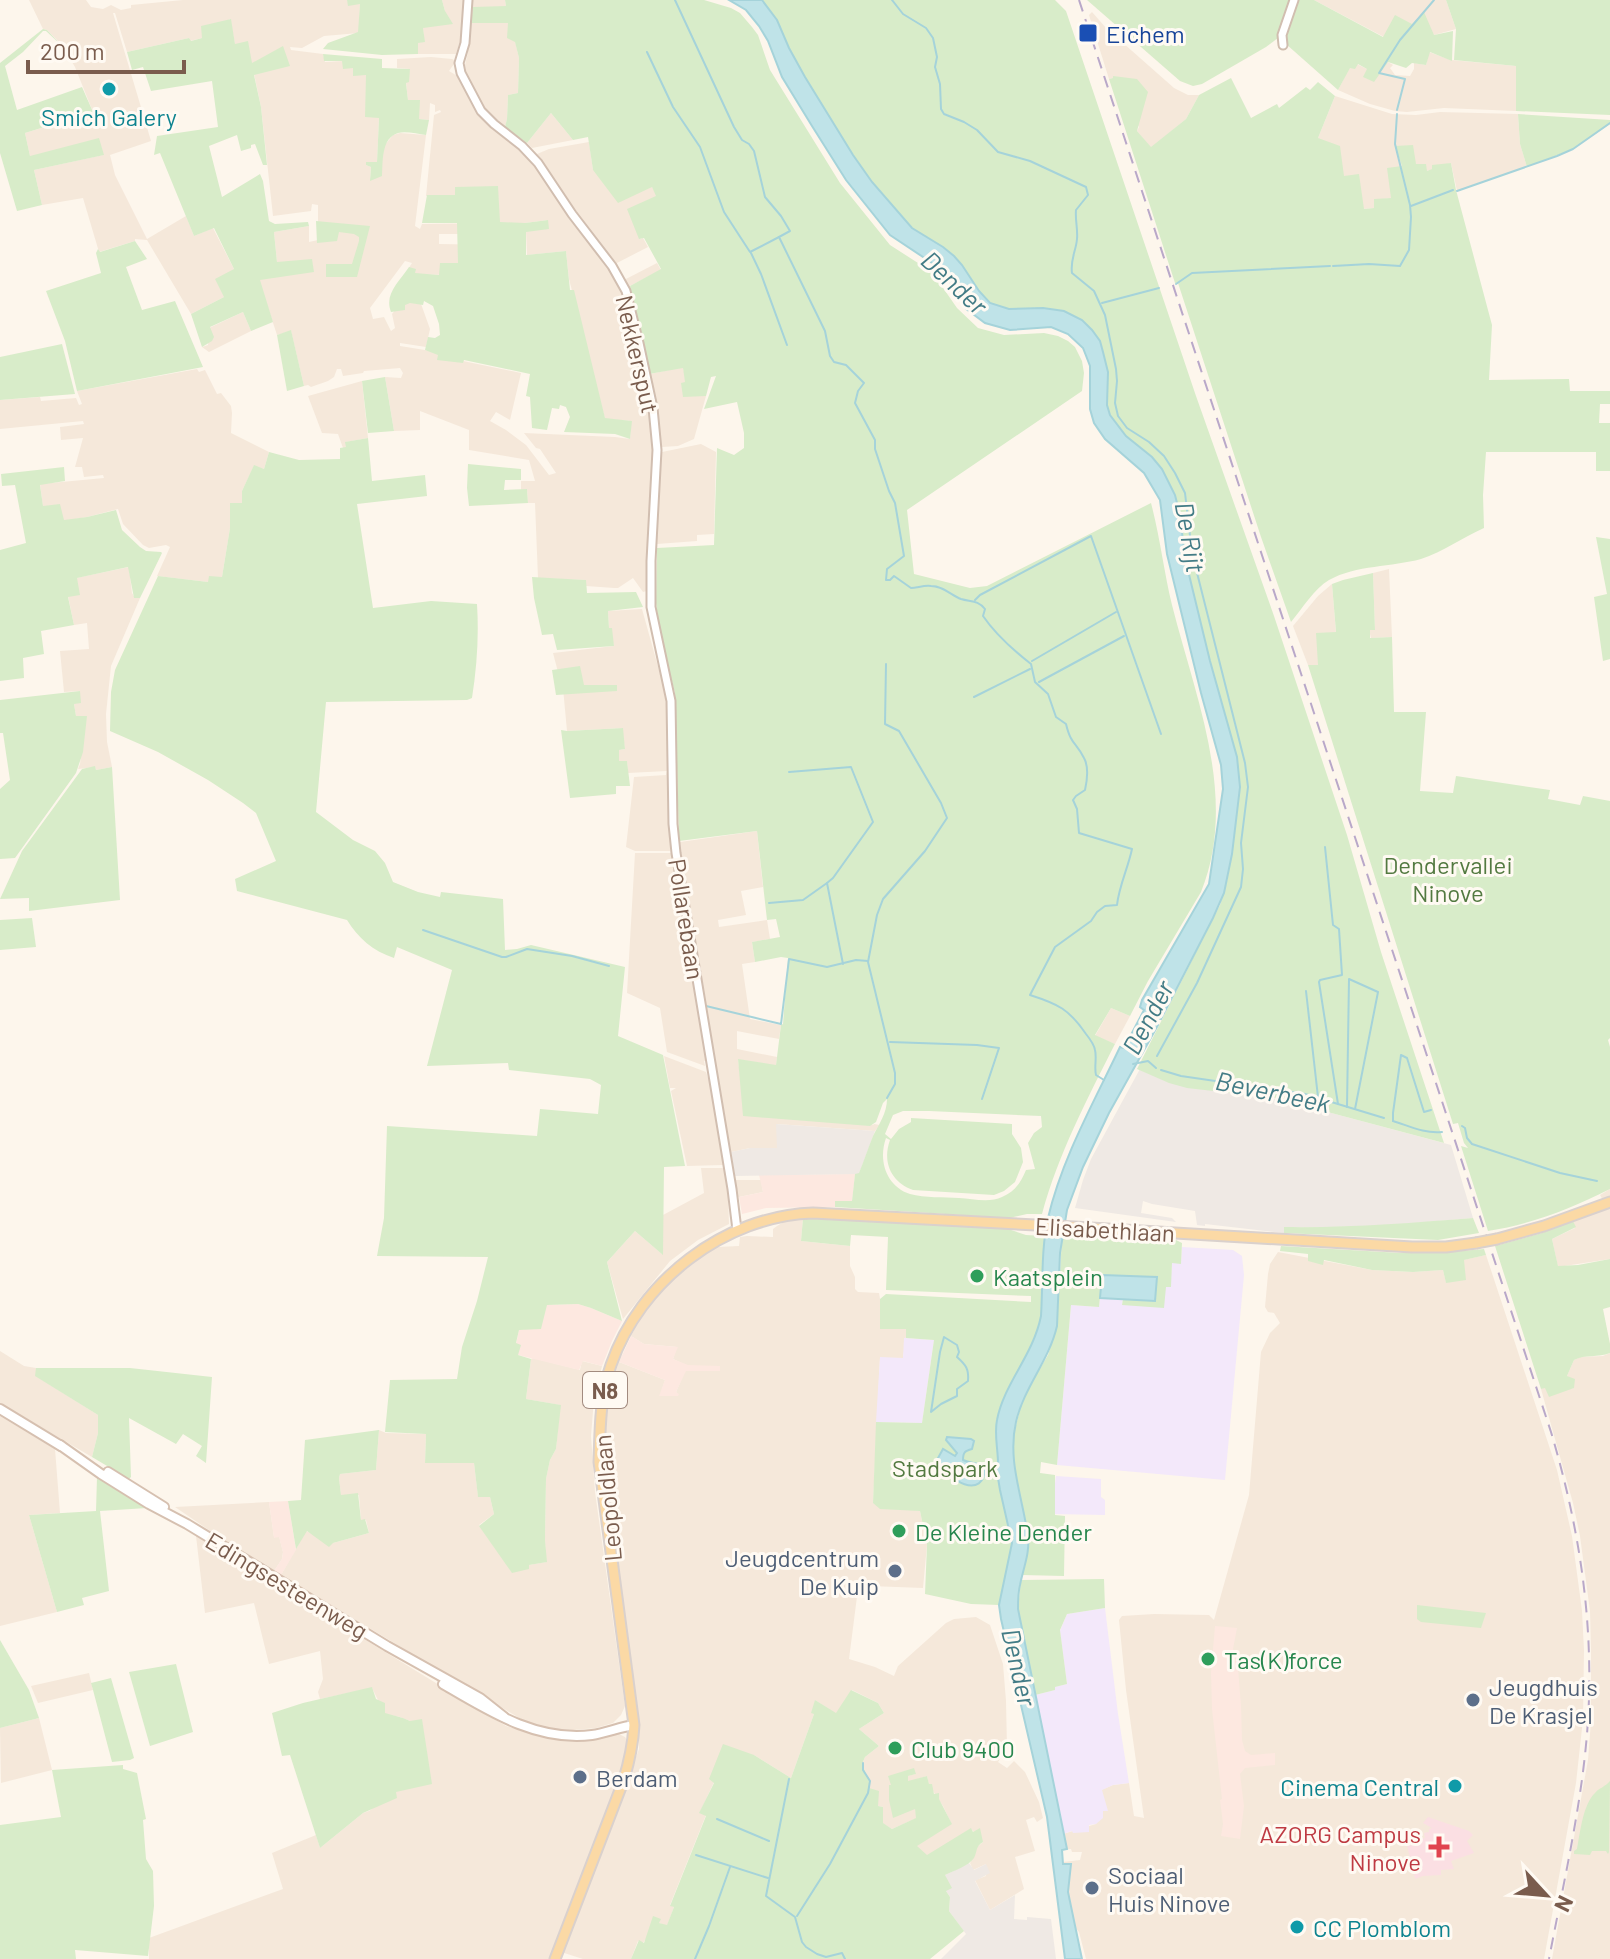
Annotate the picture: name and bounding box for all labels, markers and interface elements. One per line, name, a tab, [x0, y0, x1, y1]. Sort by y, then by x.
place label: Eichem	[1106, 19, 1185, 48]
marker: Eichem	[1077, 22, 1099, 44]
scale bar	[28, 24, 184, 74]
text: 200 m	[40, 36, 105, 65]
marker: Smich Galery	[100, 80, 118, 98]
place label: Smich Galery	[41, 102, 177, 131]
water label: Dender	[916, 244, 995, 321]
street label: Nekkersput	[610, 292, 666, 416]
water label: De Rijt	[1170, 499, 1212, 575]
park label: Dendervallei Ninove	[1383, 850, 1513, 907]
street label: Pollarebaan	[663, 856, 711, 982]
water label: Dender	[1115, 974, 1180, 1059]
water label: Beverbeek	[1213, 1064, 1333, 1118]
street label: Elisabethlaan	[1034, 1211, 1176, 1247]
place label: Kaatsplein	[993, 1262, 1103, 1291]
marker: Kaatsplein	[968, 1267, 986, 1285]
road number: N8	[583, 1372, 627, 1408]
street label: Leopoldlaan	[587, 1433, 627, 1563]
park label: Stadspark	[892, 1453, 998, 1482]
place label: De Kleine Dender	[915, 1517, 1092, 1546]
marker: De Kleine Dender	[890, 1522, 908, 1540]
street label: Edingsesteenweg	[201, 1525, 373, 1645]
place label: Jeugdcentrum De Kuip	[725, 1543, 879, 1600]
marker: Jeugdcentrum De Kuip	[886, 1562, 904, 1580]
water label: Dender	[996, 1625, 1044, 1710]
place label: Tas(K)force	[1224, 1645, 1343, 1674]
marker: Tas(K)force	[1199, 1650, 1217, 1668]
place label: Jeugdhuis De Krasjel	[1489, 1672, 1598, 1729]
marker: Jeugdhuis De Krasjel	[1464, 1691, 1482, 1709]
place label: Club 9400	[911, 1734, 1015, 1763]
marker: Club 9400	[886, 1739, 904, 1757]
place label: Berdam	[596, 1763, 678, 1792]
marker: Berdam	[571, 1768, 589, 1786]
place label: Cinema Central	[1280, 1772, 1439, 1801]
marker: Cinema Central	[1446, 1777, 1464, 1795]
place label: AZORG Campus Ninove	[1259, 1819, 1421, 1876]
marker: AZORG Campus Ninove	[1428, 1836, 1450, 1858]
north arrow	[1506, 1855, 1586, 1935]
place label: Sociaal Huis Ninove	[1108, 1860, 1231, 1917]
marker: Sociaal Huis Ninove	[1083, 1879, 1101, 1897]
text: N	[1550, 1892, 1580, 1916]
place label: CC Plomblom	[1313, 1913, 1451, 1942]
marker: CC Plomblom	[1288, 1918, 1306, 1936]

